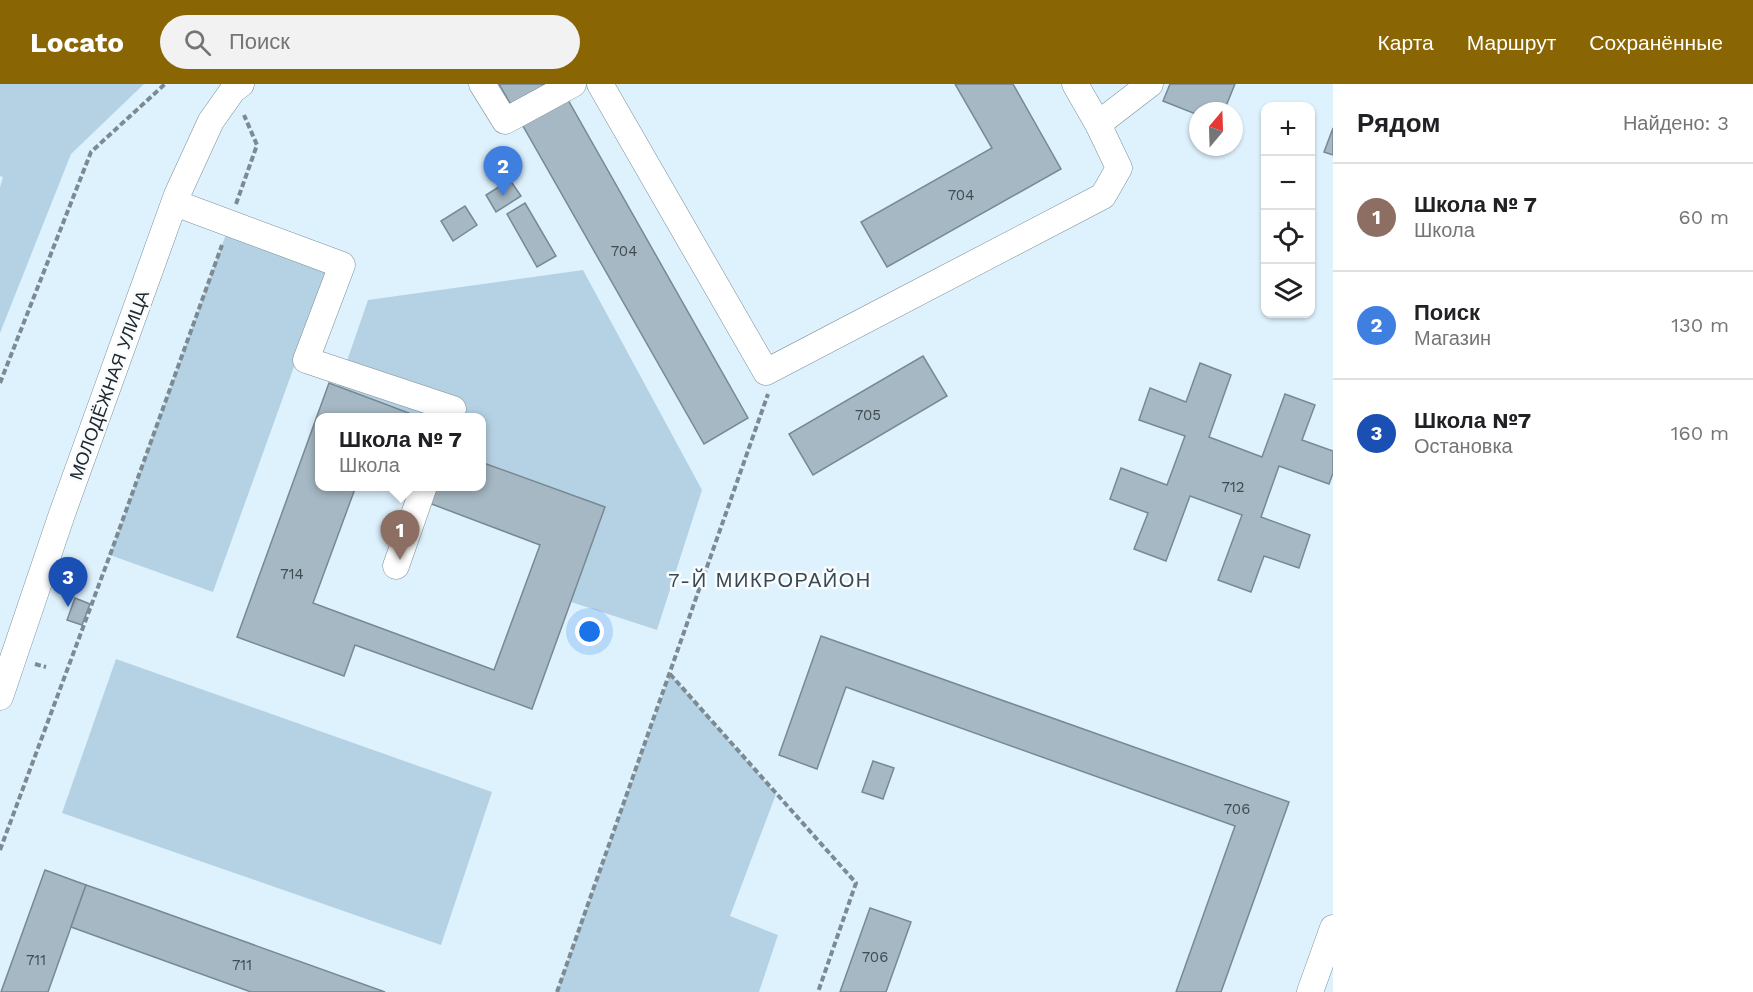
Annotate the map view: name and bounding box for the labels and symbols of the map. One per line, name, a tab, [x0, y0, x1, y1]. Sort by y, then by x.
north arrow	[1189, 102, 1243, 156]
pin: 2	[484, 147, 522, 196]
house number: 704	[948, 186, 974, 204]
house number: 704	[611, 242, 637, 260]
street label: МОЛОДЁЖНАЯ УЛИЦА	[65, 287, 153, 483]
house number: 705	[855, 406, 881, 424]
house number: 712	[1221, 478, 1245, 496]
pin: 1	[380, 510, 420, 560]
pin: 3	[48, 558, 88, 607]
house number: 714	[280, 565, 304, 583]
district label: 7-Й МИКРОРАЙОН	[668, 568, 872, 592]
your location	[575, 617, 604, 646]
house number: 706	[1224, 800, 1250, 818]
house number: 706	[862, 948, 888, 966]
house number: 711	[26, 951, 46, 969]
house number: 711	[232, 956, 252, 974]

